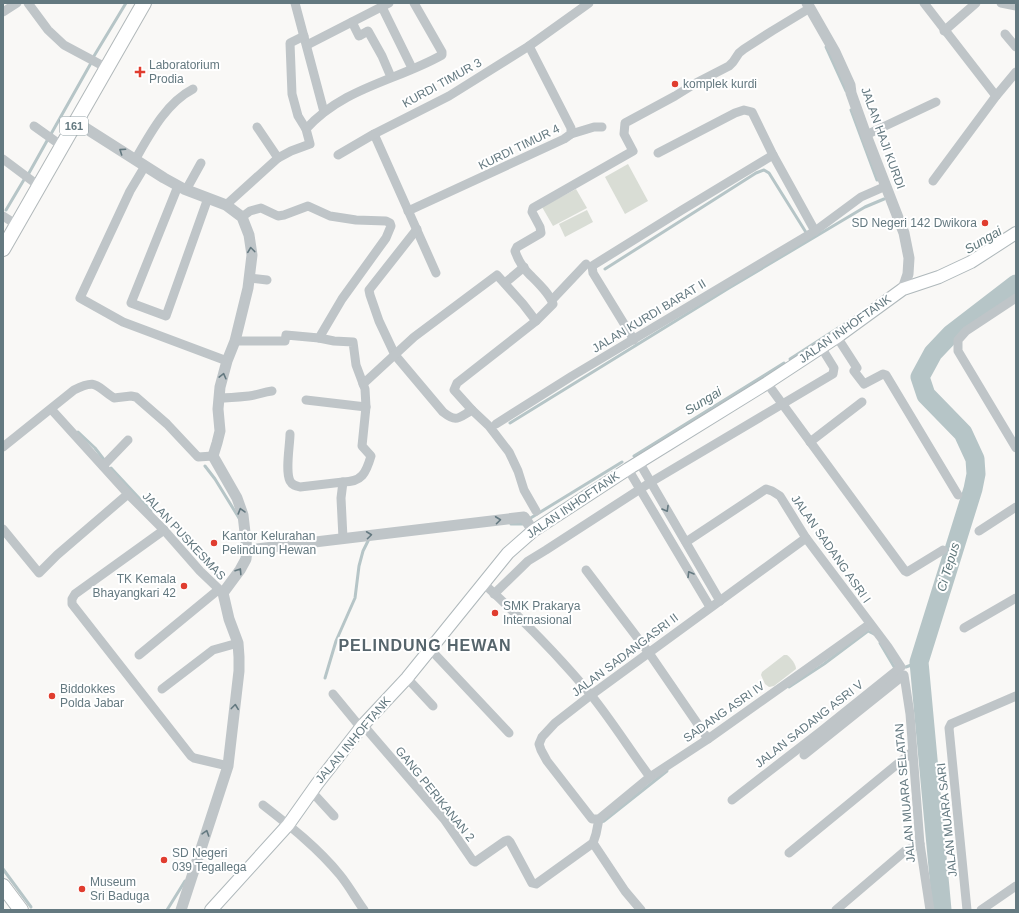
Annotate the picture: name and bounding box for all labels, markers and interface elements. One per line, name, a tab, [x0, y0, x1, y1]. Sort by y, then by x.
street label: KURDI TIMUR 3	[400, 55, 484, 111]
place label: Laboratorium Prodia	[149, 58, 220, 86]
marker: Laboratorium Prodia	[134, 66, 146, 78]
place label: komplek kurdi	[683, 77, 757, 91]
marker: komplek kurdi	[670, 79, 680, 89]
street label: JALAN HAJI KURDI	[858, 85, 908, 191]
road number: 161	[60, 117, 88, 135]
street label: KURDI TIMUR 4	[476, 121, 562, 173]
one-way arrow	[119, 148, 126, 155]
place label: SD Negeri 142 Dwikora	[852, 216, 977, 230]
marker: SD Negeri 142 Dwikora	[980, 218, 990, 228]
water label: Sungai	[962, 223, 1005, 257]
one-way arrow	[247, 247, 256, 253]
street label: JALAN KURDI BARAT II	[590, 276, 708, 356]
street label: JALAN INHOFTANK	[796, 292, 894, 366]
one-way arrow	[218, 373, 227, 380]
water label: Sungai	[682, 383, 725, 418]
street label: JALAN INHOFTANK	[524, 469, 622, 541]
street label: JALAN PUSKESMAS	[140, 489, 228, 583]
street label: JALAN SADANG ASRI I	[788, 492, 874, 606]
one-way arrow	[662, 505, 669, 512]
one-way arrow	[237, 508, 246, 515]
one-way arrow	[495, 516, 501, 525]
place label: Kantor Kelurahan Pelindung Hewan	[222, 529, 316, 557]
one-way arrow	[366, 531, 372, 540]
marker: Kantor Kelurahan Pelindung Hewan	[209, 538, 219, 548]
water label: Ci Tepus	[933, 540, 963, 593]
one-way arrow	[234, 568, 241, 575]
one-way arrow	[688, 571, 695, 578]
place label: TK Kemala Bhayangkari 42	[93, 572, 176, 600]
marker: TK Kemala Bhayangkari 42	[179, 581, 189, 591]
place label: SMK Prakarya Internasional	[503, 599, 581, 627]
marker: SMK Prakarya Internasional	[490, 608, 500, 618]
street label: JALAN SADANGASRI II	[569, 610, 681, 700]
district label: PELINDUNG HEWAN	[338, 637, 512, 654]
street label: JALAN SADANG ASRI V	[752, 677, 866, 771]
street label: SADANG ASRI IV	[681, 679, 767, 745]
place label: Biddokkes Polda Jabar	[60, 682, 124, 710]
marker: Biddokkes Polda Jabar	[47, 691, 57, 701]
street label: JALAN INHOFTANK	[313, 694, 393, 786]
one-way arrow	[230, 704, 239, 710]
street label: JALAN MUARA SELATAN	[892, 723, 918, 863]
street label: GANG PERIKANAN 2	[392, 744, 478, 845]
street label: JALAN MUARA SARI	[934, 762, 960, 878]
one-way arrow	[201, 830, 210, 837]
place label: SD Negeri 039 Tegallega	[172, 846, 247, 874]
marker: SD Negeri 039 Tegallega	[159, 855, 169, 865]
place label: Museum Sri Baduga	[90, 875, 150, 903]
marker: Museum Sri Baduga	[77, 884, 87, 894]

